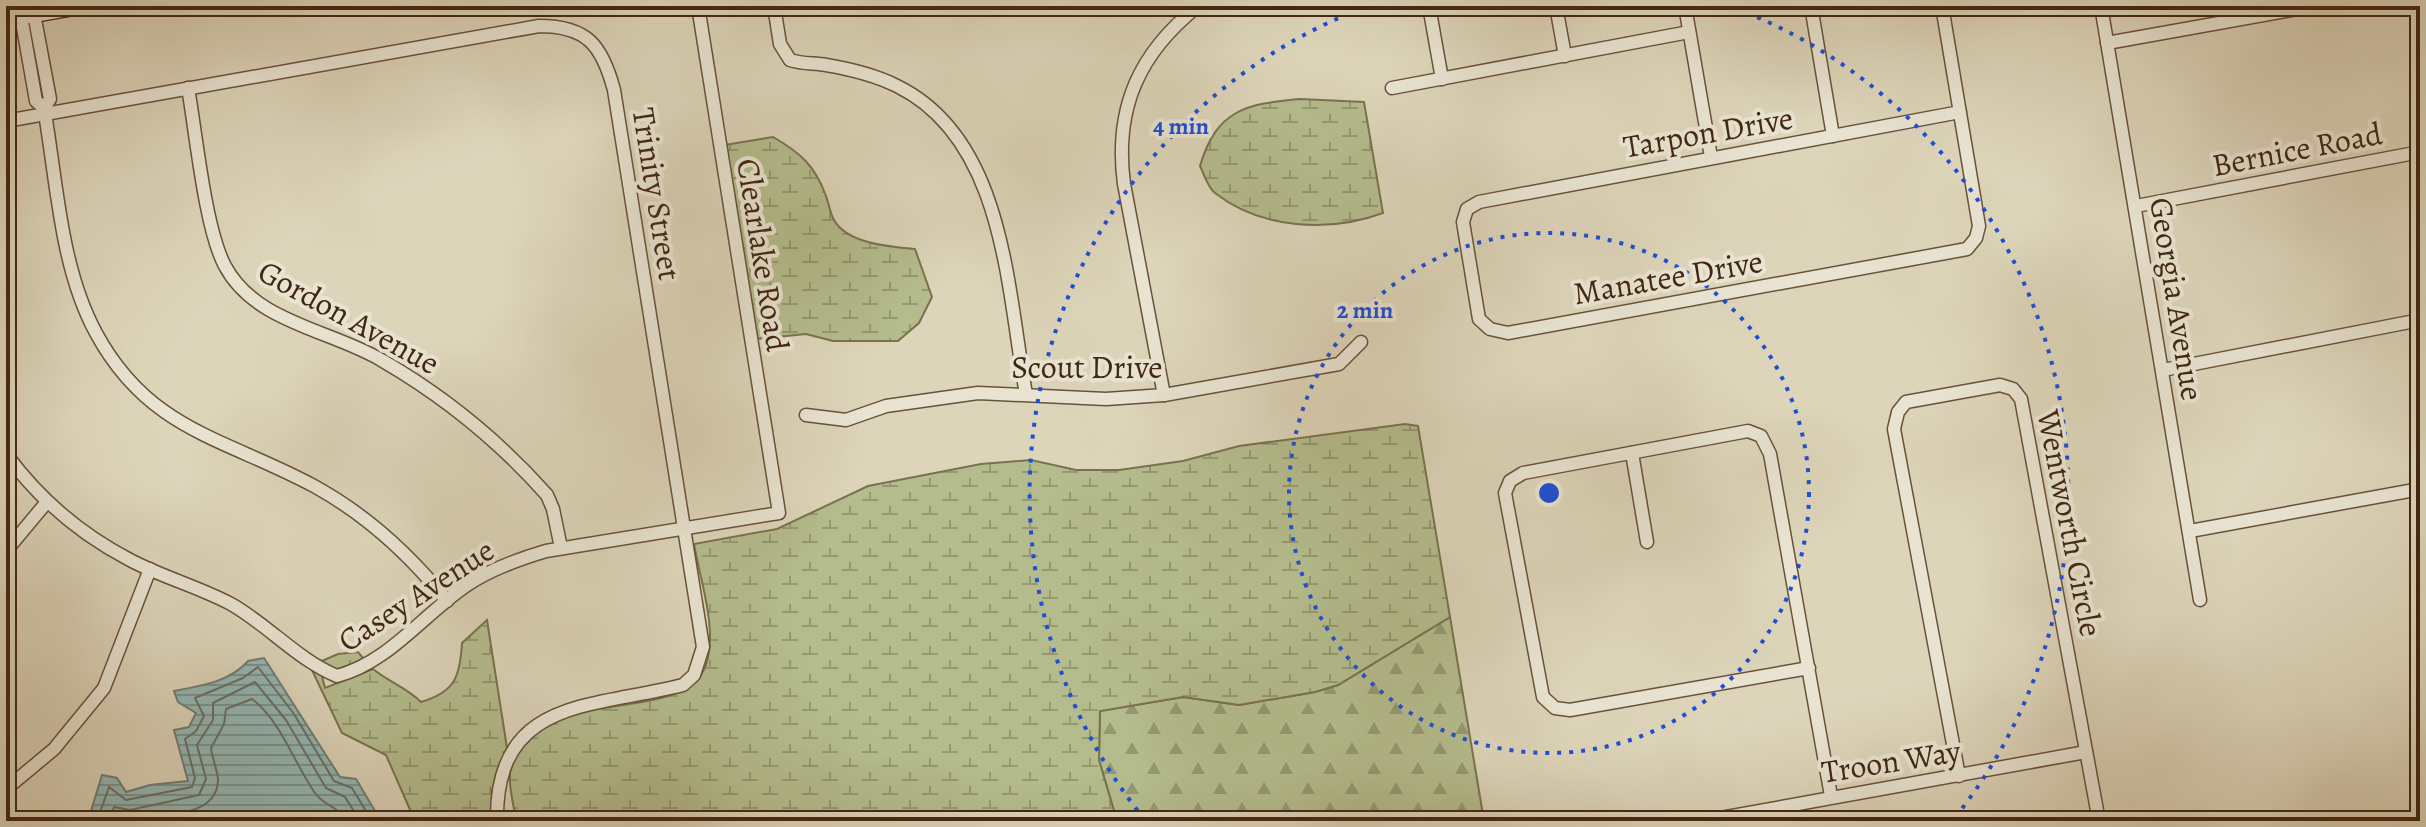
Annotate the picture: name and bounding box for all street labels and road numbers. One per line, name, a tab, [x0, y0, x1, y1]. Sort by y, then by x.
street label: Tarpon Drive	[1620, 95, 1796, 169]
street label: Trinity Street	[622, 105, 692, 283]
street label: Bernice Road	[2208, 111, 2387, 187]
street label: Clearlake Road	[726, 155, 800, 355]
street label: Georgia Avenue	[2139, 194, 2215, 404]
street label: Manatee Drive	[1570, 239, 1766, 315]
street label: Gordon Avenue	[250, 249, 448, 385]
street label: Scout Drive	[1011, 345, 1163, 389]
street label: Wentworth Circle	[2026, 405, 2114, 640]
street label: Casey Avenue	[329, 528, 503, 662]
street label: Troon Way	[1818, 728, 1964, 794]

